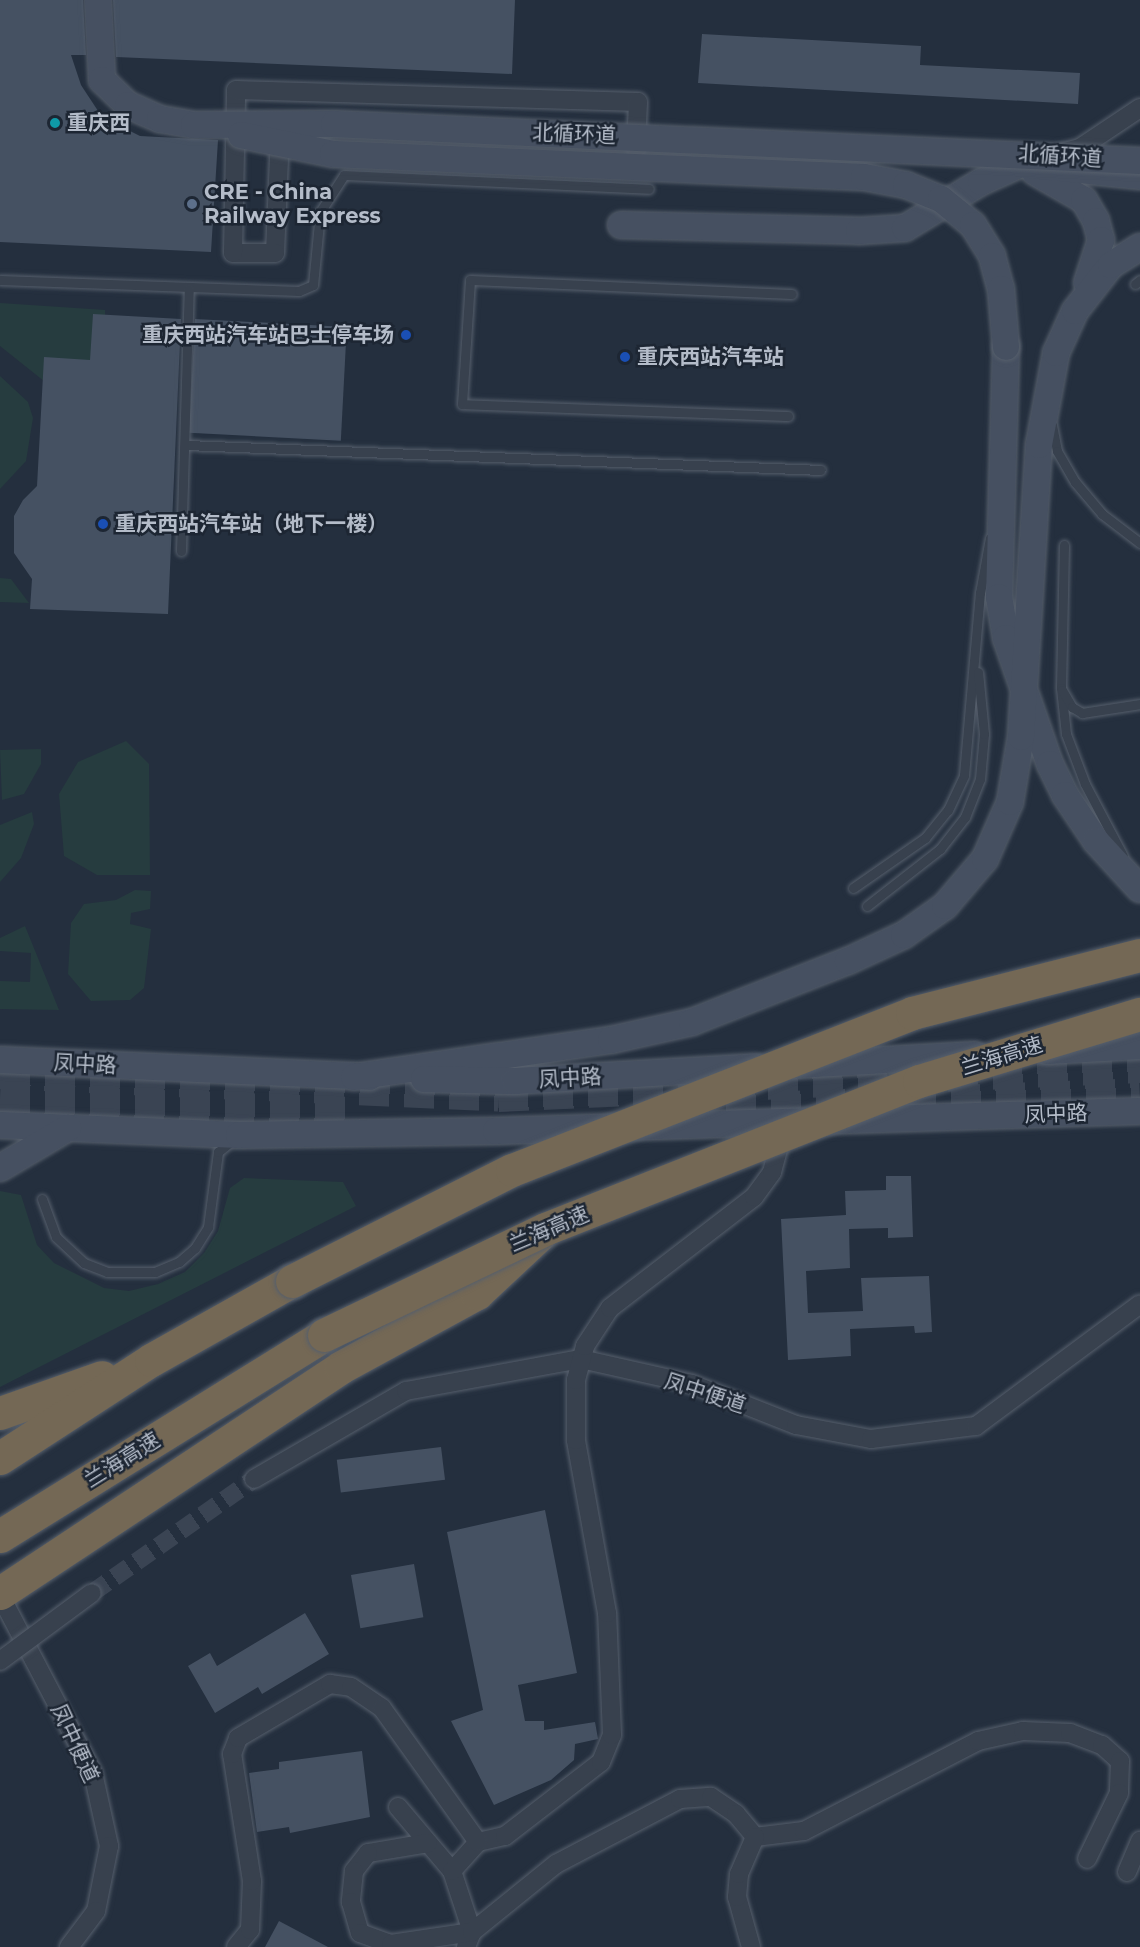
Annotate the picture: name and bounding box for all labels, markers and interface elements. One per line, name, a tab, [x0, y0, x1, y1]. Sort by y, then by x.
place label: 重庆西	[67, 110, 130, 136]
marker: 重庆西	[48, 116, 62, 130]
street label: 北循环道	[532, 120, 616, 148]
street label: 北循环道	[1017, 141, 1103, 171]
place label: CRE - China Railway Express	[204, 179, 381, 229]
marker: CRE - China Railway Express	[185, 197, 199, 211]
place label: 重庆西站汽车站巴士停车场	[142, 322, 394, 348]
marker: 重庆西站汽车站巴士停车场	[399, 328, 413, 342]
place label: 重庆西站汽车站	[637, 344, 784, 370]
marker: 重庆西站汽车站	[618, 350, 632, 364]
place label: 重庆西站汽车站（地下一楼）	[115, 511, 388, 537]
marker: 重庆西站汽车站（地下一楼）	[96, 517, 110, 531]
street label: 兰海高速	[958, 1032, 1046, 1080]
street label: 凤中路	[53, 1050, 117, 1078]
street label: 凤中路	[538, 1064, 602, 1092]
street label: 凤中路	[1024, 1100, 1088, 1128]
street label: 兰海高速	[505, 1201, 593, 1257]
street label: 凤中便道	[661, 1368, 749, 1418]
street label: 兰海高速	[80, 1427, 164, 1493]
street label: 凤中便道	[46, 1700, 104, 1786]

